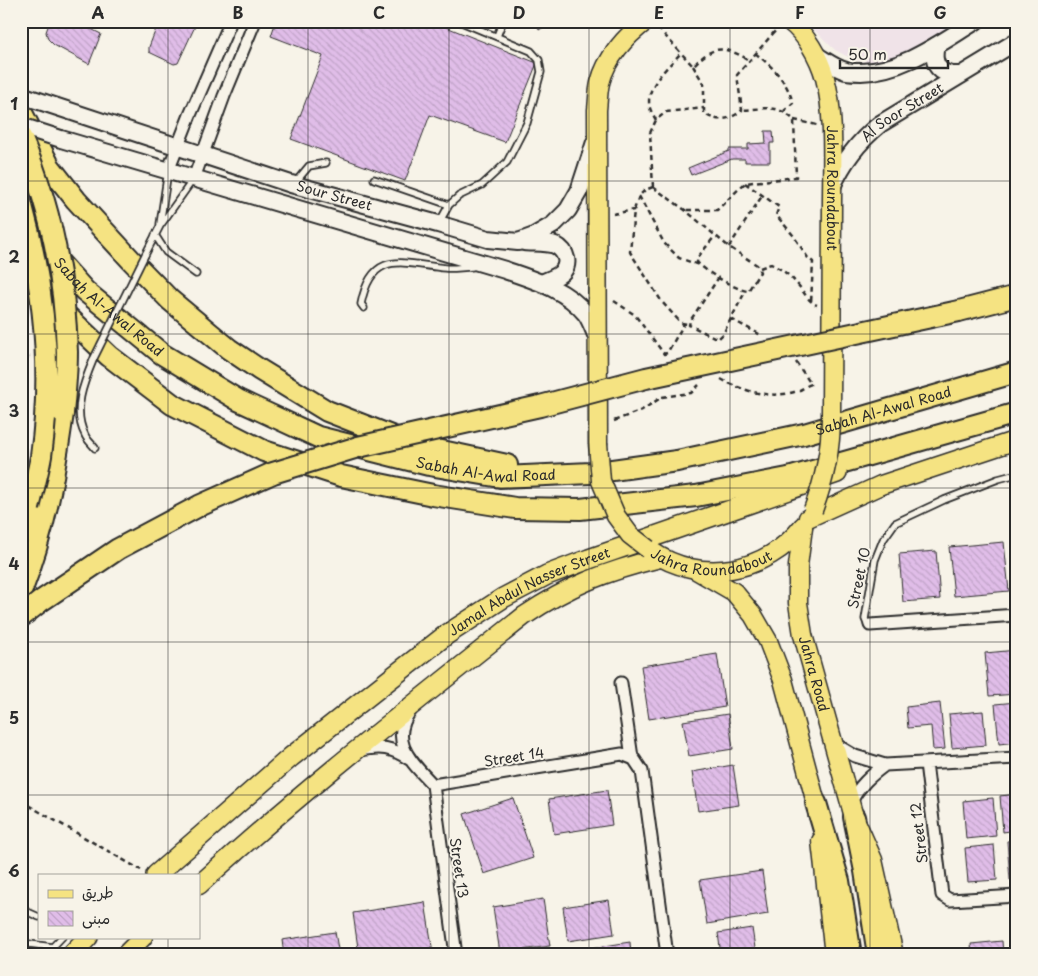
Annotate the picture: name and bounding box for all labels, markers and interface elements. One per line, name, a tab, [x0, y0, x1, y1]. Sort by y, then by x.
text: A	[92, 0, 105, 24]
text: B	[233, 0, 244, 24]
text: C	[373, 0, 385, 24]
text: D	[513, 0, 525, 24]
text: E	[654, 0, 664, 24]
text: F	[795, 0, 805, 24]
text: G	[933, 0, 947, 24]
scale bar	[840, 38, 948, 70]
text: 50 m	[848, 42, 887, 65]
street label: Al Soor Street	[856, 77, 947, 146]
text: 1	[10, 91, 18, 115]
street label: Jahra Roundabout	[822, 125, 843, 251]
street label: Sour Street	[294, 175, 375, 216]
text: 2	[8, 244, 20, 268]
street label: Sabah Al-Awal Road	[49, 252, 168, 361]
street label: Sabah Al-Awal Road	[812, 381, 954, 440]
text: 3	[9, 398, 19, 422]
street label: Sabah Al-Awal Road	[414, 451, 556, 488]
street label: Jamal Abdul Nasser Street	[444, 541, 613, 641]
street label: Jahra Roundabout	[647, 542, 776, 580]
street label: Street 10	[842, 545, 875, 610]
text: 4	[9, 551, 20, 575]
street label: Jahra Road	[794, 633, 835, 714]
text: 5	[9, 705, 19, 729]
street label: Street 14	[482, 741, 546, 772]
street label: Street 12	[904, 801, 933, 865]
street label: Street 13	[445, 836, 474, 899]
text: 6	[8, 858, 20, 882]
legend	[38, 874, 200, 938]
text: طريق	[82, 880, 114, 903]
text: مبنى	[82, 906, 110, 929]

